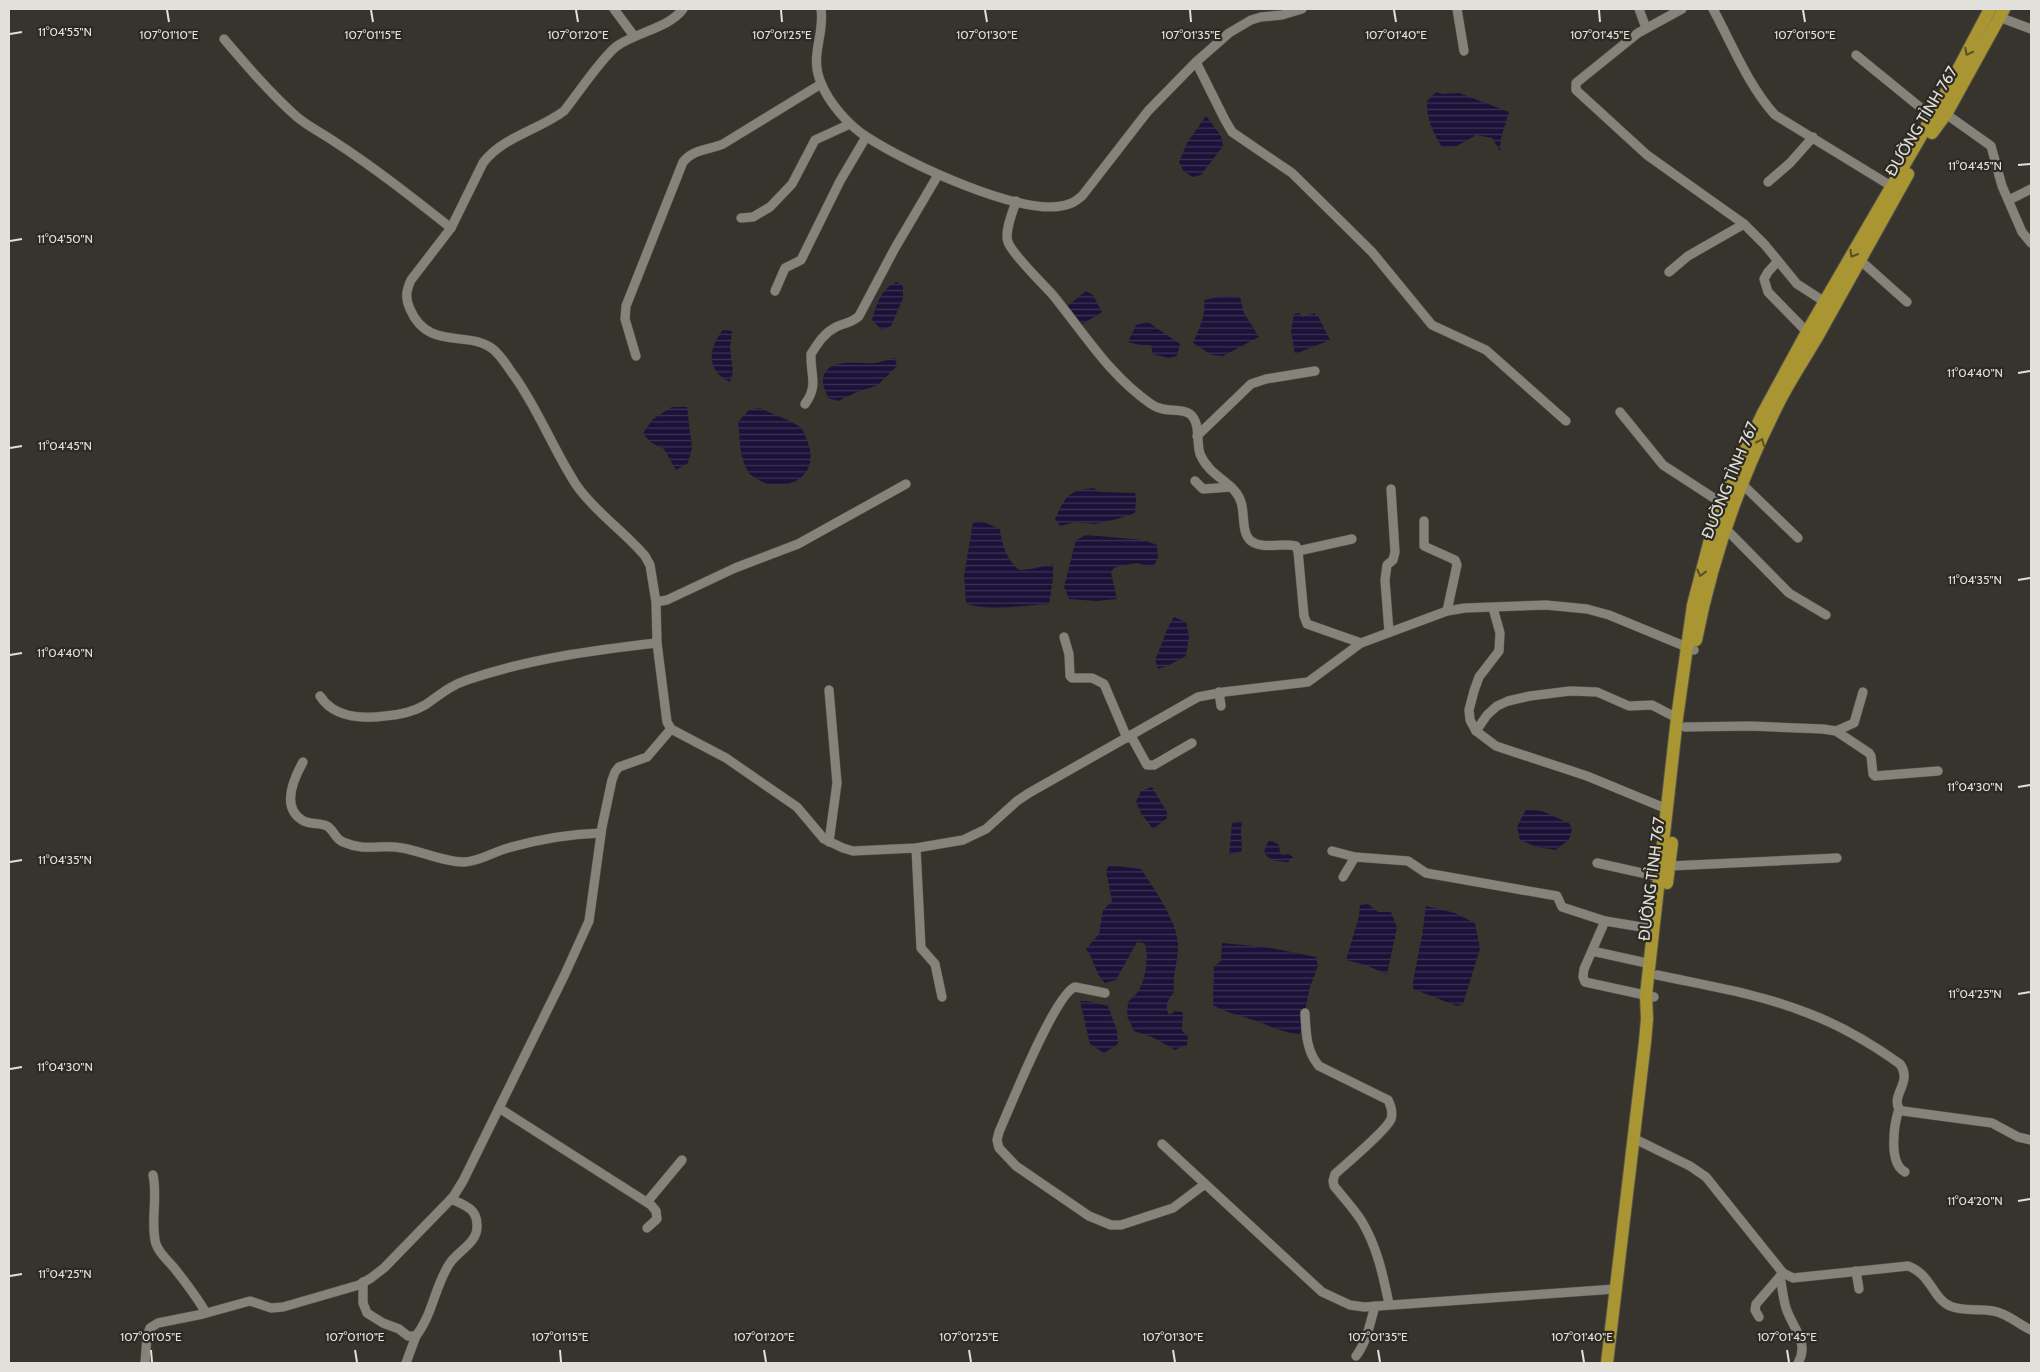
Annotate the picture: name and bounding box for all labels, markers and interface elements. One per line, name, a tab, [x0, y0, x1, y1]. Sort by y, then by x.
text: 11°04'55"N	[38, 24, 92, 39]
text: 107°01'10"E	[140, 27, 199, 42]
text: 107°01'15"E	[345, 27, 402, 42]
text: 107°01'20"E	[547, 27, 609, 42]
text: 107°01'25"E	[752, 27, 812, 42]
text: 107°01'30"E	[956, 27, 1018, 42]
text: 107°01'35"E	[1161, 27, 1221, 42]
text: 107°01'40"E	[1365, 27, 1427, 42]
text: 107°01'45"E	[1570, 27, 1630, 42]
text: 107°01'50"E	[1774, 27, 1836, 42]
one-way arrow	[1964, 47, 1974, 56]
street label: ĐƯỜNG TỈNH 767	[1881, 63, 1962, 180]
text: 11°04'45"N	[1948, 158, 2002, 173]
text: 11°04'50"N	[37, 231, 93, 246]
one-way arrow	[1849, 249, 1859, 258]
text: 11°04'40"N	[1947, 365, 2003, 380]
street label: ĐƯỜNG TỈNH 767	[1697, 419, 1762, 542]
text: 11°04'45"N	[38, 438, 92, 453]
one-way arrow	[1754, 438, 1765, 447]
one-way arrow	[1696, 569, 1706, 577]
text: 11°04'35"N	[1948, 572, 2002, 587]
text: 11°04'40"N	[37, 645, 93, 660]
text: 11°04'30"N	[1947, 779, 2003, 794]
street label: ĐƯỜNG TỈNH 767	[1634, 816, 1669, 942]
text: 11°04'35"N	[38, 852, 92, 867]
text: 11°04'25"N	[1948, 986, 2002, 1001]
text: 11°04'30"N	[37, 1059, 93, 1074]
text: 11°04'20"N	[1947, 1193, 2003, 1208]
text: 11°04'25"N	[38, 1266, 92, 1281]
text: 107°01'05"E	[120, 1329, 182, 1344]
text: 107°01'10"E	[326, 1329, 385, 1344]
text: 107°01'15"E	[532, 1329, 589, 1344]
text: 107°01'20"E	[733, 1329, 795, 1344]
text: 107°01'25"E	[939, 1329, 999, 1344]
text: 107°01'30"E	[1142, 1329, 1204, 1344]
text: 107°01'35"E	[1348, 1329, 1408, 1344]
text: 107°01'40"E	[1551, 1329, 1613, 1344]
text: 107°01'45"E	[1757, 1329, 1817, 1344]

